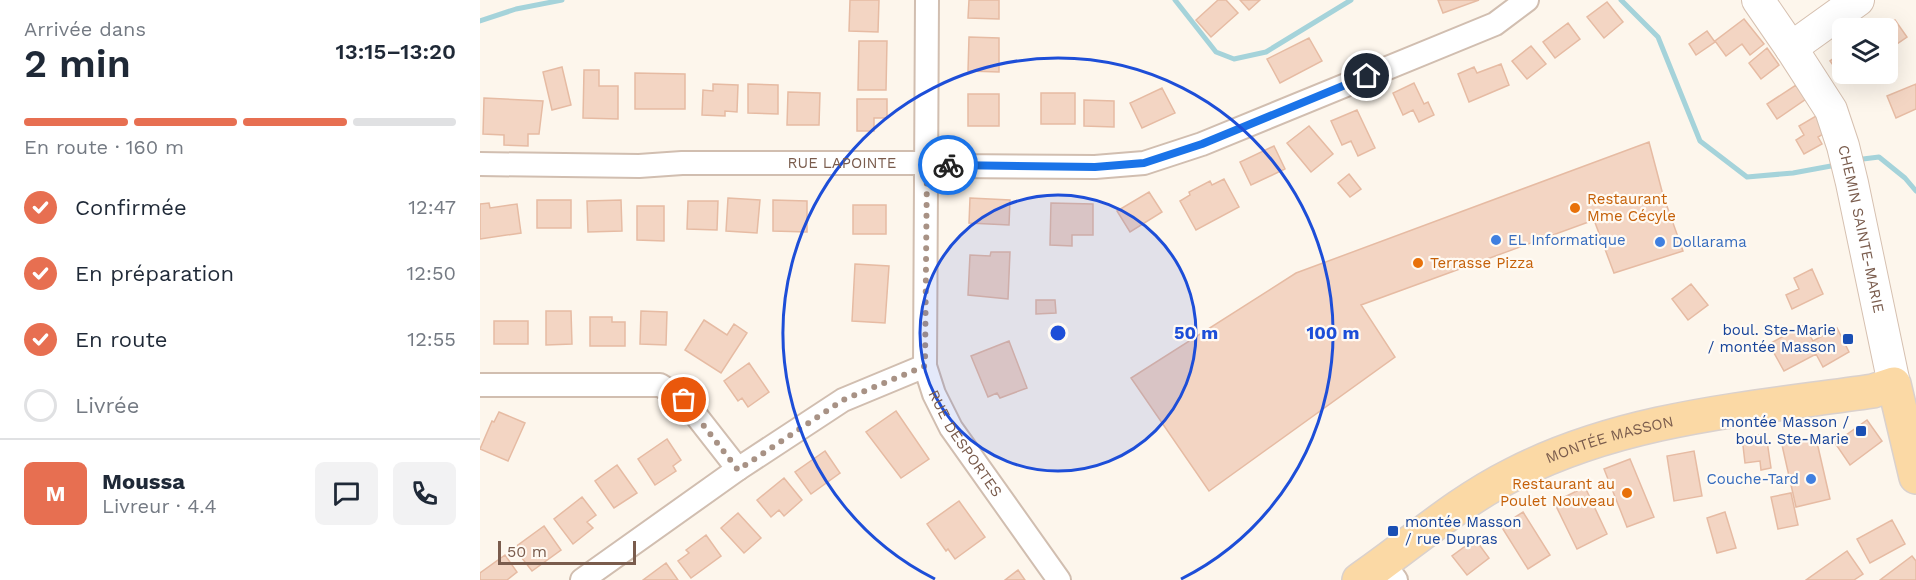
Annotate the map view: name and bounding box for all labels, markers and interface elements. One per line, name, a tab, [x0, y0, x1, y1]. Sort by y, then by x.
text: Arrivée dans	[24, 17, 146, 41]
map controls	[1832, 18, 1898, 84]
button: layers	[1832, 18, 1898, 84]
text: 13:15–13:20	[336, 39, 456, 64]
text: 2 min	[24, 41, 131, 86]
pin	[1341, 50, 1392, 101]
icon: home	[1350, 59, 1383, 92]
text: En route · 160 m	[24, 135, 184, 159]
courier	[918, 135, 978, 195]
street label: CHEMIN SAINTE-MARIE	[1834, 143, 1888, 315]
icon: bike	[932, 149, 965, 182]
street label: RUE LAPOINTE	[788, 154, 896, 172]
place label: Restaurant Mme Cécyle	[1587, 190, 1676, 225]
icon: check	[24, 191, 57, 224]
text: Confirmée	[75, 195, 187, 220]
text: 12:47	[408, 195, 456, 219]
marker: Restaurant Mme Cécyle	[1568, 201, 1582, 215]
place label: EL Informatique	[1508, 231, 1626, 249]
marker: EL Informatique	[1489, 233, 1503, 247]
place label: Dollarama	[1672, 233, 1747, 251]
marker: Dollarama	[1653, 235, 1667, 249]
place label: Terrasse Pizza	[1430, 254, 1534, 272]
marker: Terrasse Pizza	[1411, 256, 1425, 270]
icon: check	[24, 257, 57, 290]
text: En préparation	[75, 261, 234, 286]
text: 12:50	[407, 261, 456, 285]
place label: boul. Ste-Marie / montée Masson	[1708, 321, 1836, 356]
text: 50 m	[1174, 322, 1218, 343]
text: 100 m	[1306, 322, 1360, 343]
icon: check	[24, 323, 57, 356]
centre of rings	[1048, 323, 1068, 343]
text: En route	[75, 327, 167, 352]
text: 12:55	[407, 327, 456, 351]
marker: boul. Ste-Marie / montée Masson	[1841, 332, 1855, 346]
pin	[658, 374, 709, 425]
icon: bag	[667, 383, 700, 416]
street label: RUE DESPORTES	[924, 387, 1006, 500]
text: Livrée	[75, 393, 139, 418]
street label: MONTÉE MASSON	[1543, 412, 1675, 467]
place label: montée Masson / boul. Ste-Marie	[1721, 413, 1849, 448]
marker: montée Masson / boul. Ste-Marie	[1854, 424, 1868, 438]
button: chat	[315, 462, 378, 525]
button: phone	[393, 462, 456, 525]
text: Moussa	[102, 469, 185, 494]
place label: Couche-Tard	[1707, 470, 1799, 488]
marker: Couche-Tard	[1804, 472, 1818, 486]
place label: Restaurant au Poulet Nouveau	[1500, 475, 1615, 510]
text: M	[45, 481, 66, 506]
marker: Restaurant au Poulet Nouveau	[1620, 486, 1634, 500]
text: Livreur · 4.4	[102, 494, 217, 518]
place label: montée Masson / rue Dupras	[1405, 513, 1522, 548]
marker: montée Masson / rue Dupras	[1386, 524, 1400, 538]
scale bar	[498, 538, 636, 566]
text: 50 m	[507, 542, 547, 561]

